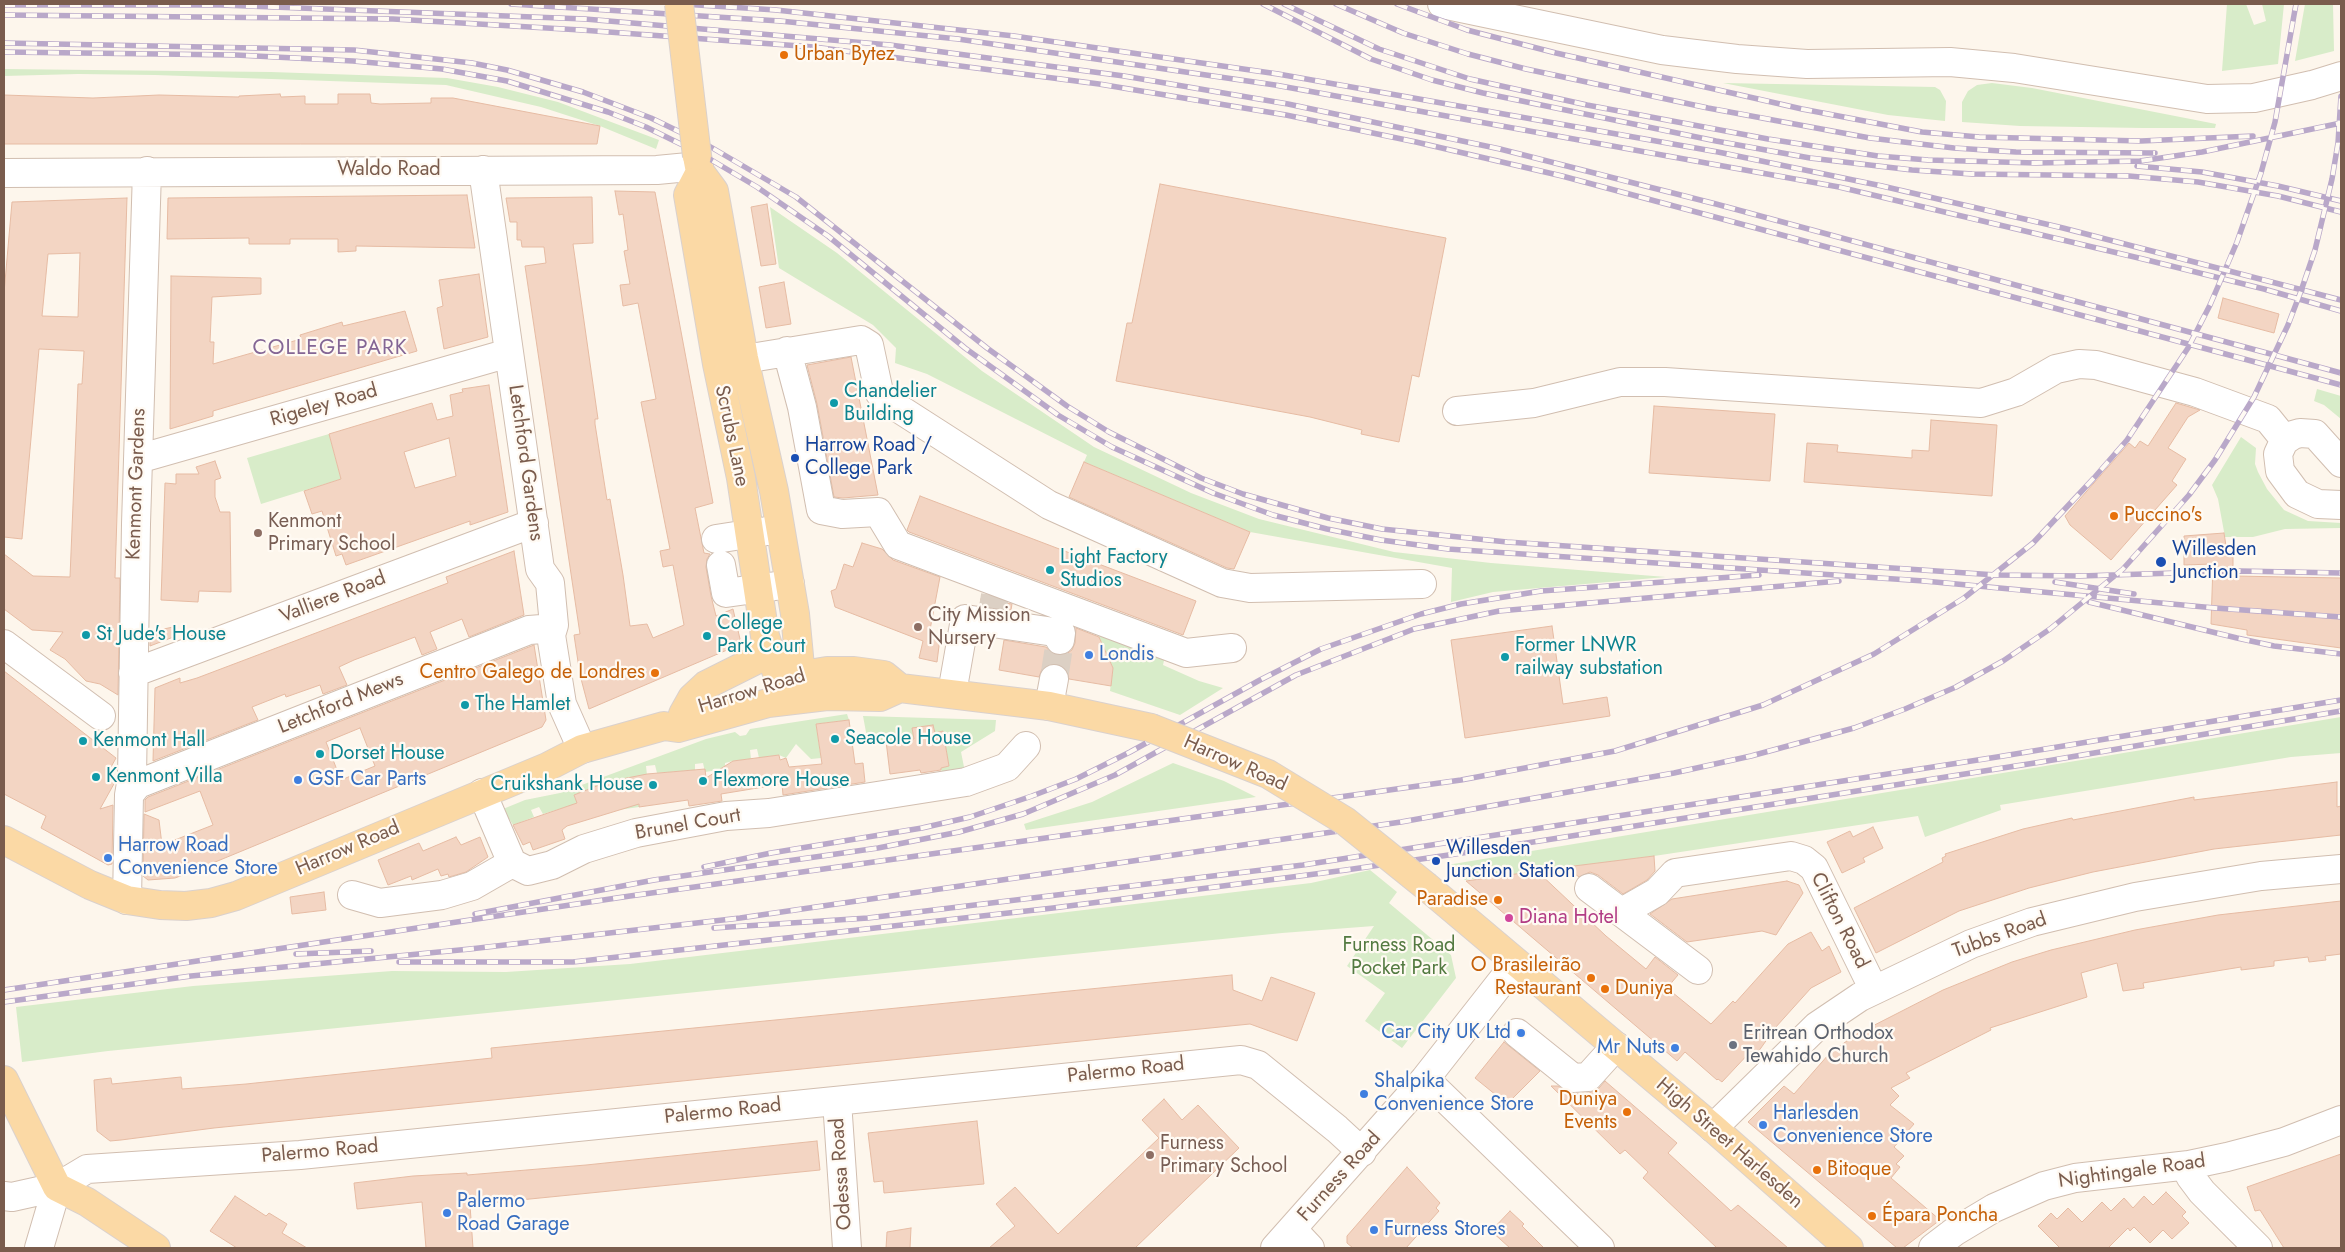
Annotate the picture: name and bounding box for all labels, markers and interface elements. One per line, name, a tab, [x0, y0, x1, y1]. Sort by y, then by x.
place label: Urban Bytez	[794, 43, 895, 67]
marker: Urban Bytez	[778, 49, 790, 61]
street label: Waldo Road	[337, 158, 441, 182]
district label: COLLEGE PARK	[251, 336, 409, 362]
street label: Rigeley Road	[268, 379, 380, 433]
place label: Chandelier Building	[844, 380, 937, 427]
street label: Letchford Gardens	[502, 383, 548, 543]
street label: Scrubs Lane	[709, 383, 753, 489]
marker: Chandelier Building	[828, 397, 840, 409]
street label: Kenmont Gardens	[122, 408, 152, 560]
place label: Harrow Road / College Park	[805, 434, 932, 481]
marker: Harrow Road / College Park	[789, 452, 801, 464]
place label: Puccino's	[2124, 504, 2202, 528]
place label: Kenmont Primary School	[268, 510, 396, 557]
marker: Puccino's	[2108, 510, 2120, 522]
marker: Kenmont Primary School	[252, 527, 264, 539]
place label: Willesden Junction	[2172, 538, 2257, 585]
place label: Light Factory Studios	[1060, 546, 1167, 593]
marker: Willesden Junction	[2154, 555, 2168, 569]
marker: Light Factory Studios	[1044, 564, 1056, 576]
street label: Valliere Road	[277, 567, 389, 629]
place label: City Mission Nursery	[928, 604, 1031, 651]
place label: College Park Court	[717, 612, 805, 659]
marker: City Mission Nursery	[912, 621, 924, 633]
place label: St Jude's House	[96, 623, 226, 647]
marker: St Jude's House	[80, 629, 92, 641]
marker: College Park Court	[701, 630, 713, 642]
place label: Former LNWR railway substation	[1515, 634, 1663, 681]
place label: Londis	[1099, 643, 1154, 667]
marker: Londis	[1083, 649, 1095, 661]
marker: Former LNWR railway substation	[1499, 651, 1511, 663]
place label: Centro Galego de Londres	[419, 661, 645, 685]
street label: Harrow Road	[696, 664, 808, 720]
marker: Centro Galego de Londres	[649, 667, 661, 679]
street label: Letchford Mews	[275, 668, 407, 740]
place label: The Hamlet	[475, 693, 570, 717]
marker: The Hamlet	[459, 699, 471, 711]
place label: Seacole House	[845, 727, 971, 751]
place label: Kenmont Hall	[93, 729, 205, 753]
street label: Harrow Road	[1180, 731, 1290, 797]
marker: Seacole House	[829, 733, 841, 745]
marker: Kenmont Hall	[77, 735, 89, 747]
place label: Dorset House	[330, 742, 445, 766]
marker: Dorset House	[314, 748, 326, 760]
place label: Kenmont Villa	[106, 765, 223, 789]
place label: GSF Car Parts	[308, 768, 426, 792]
place label: Flexmore House	[713, 769, 849, 793]
marker: Kenmont Villa	[90, 771, 102, 783]
place label: Cruikshank House	[490, 773, 643, 797]
marker: GSF Car Parts	[292, 774, 304, 786]
marker: Flexmore House	[697, 775, 709, 787]
marker: Cruikshank House	[647, 779, 659, 791]
street label: Brunel Court	[633, 804, 743, 846]
street label: Harrow Road	[292, 816, 404, 882]
place label: Harrow Road Convenience Store	[118, 834, 278, 881]
place label: Willesden Junction Station	[1446, 837, 1576, 884]
marker: Harrow Road Convenience Store	[102, 852, 114, 864]
marker: Willesden Junction Station	[1430, 855, 1442, 867]
street label: Clifton Road	[1805, 869, 1873, 973]
place label: Paradise	[1417, 888, 1488, 912]
marker: Paradise	[1492, 894, 1504, 906]
place label: Diana Hotel	[1519, 906, 1618, 930]
street label: Tubbs Road	[1950, 908, 2050, 964]
marker: Diana Hotel	[1503, 912, 1515, 924]
park label: Furness Road Pocket Park	[1342, 934, 1456, 981]
place label: O Brasileirão Restaurant	[1471, 954, 1581, 1001]
marker: O Brasileirão Restaurant	[1585, 972, 1597, 984]
place label: Duniya	[1615, 977, 1673, 1001]
marker: Duniya	[1599, 983, 1611, 995]
place label: Car City UK Ltd	[1381, 1021, 1511, 1045]
place label: Eritrean Orthodox Tewahido Church	[1743, 1022, 1893, 1069]
marker: Car City UK Ltd	[1515, 1027, 1527, 1039]
place label: Mr Nuts	[1597, 1036, 1665, 1060]
marker: Eritrean Orthodox Tewahido Church	[1727, 1039, 1739, 1051]
marker: Mr Nuts	[1669, 1042, 1681, 1054]
street label: Palermo Road	[1066, 1053, 1186, 1089]
place label: Shalpika Convenience Store	[1374, 1070, 1534, 1117]
street label: High Street Harlesden	[1651, 1074, 1807, 1214]
marker: Shalpika Convenience Store	[1358, 1088, 1370, 1100]
place label: Duniya Events	[1559, 1088, 1617, 1135]
street label: Palermo Road	[663, 1094, 783, 1130]
place label: Harlesden Convenience Store	[1773, 1102, 1933, 1149]
marker: Duniya Events	[1621, 1106, 1633, 1118]
street label: Odessa Road	[826, 1117, 858, 1231]
marker: Harlesden Convenience Store	[1757, 1119, 1769, 1131]
street label: Furness Road	[1293, 1127, 1387, 1227]
place label: Furness Primary School	[1160, 1132, 1288, 1179]
street label: Palermo Road	[260, 1135, 380, 1169]
marker: Furness Primary School	[1144, 1149, 1156, 1161]
street label: Nightingale Road	[2057, 1150, 2207, 1194]
place label: Bitoque	[1827, 1158, 1891, 1182]
marker: Bitoque	[1811, 1164, 1823, 1176]
place label: Palermo Road Garage	[457, 1190, 569, 1237]
place label: Épara Poncha	[1882, 1204, 1998, 1228]
marker: Palermo Road Garage	[441, 1207, 453, 1219]
marker: Épara Poncha	[1866, 1210, 1878, 1222]
place label: Furness Stores	[1384, 1218, 1505, 1242]
marker: Furness Stores	[1368, 1224, 1380, 1236]

